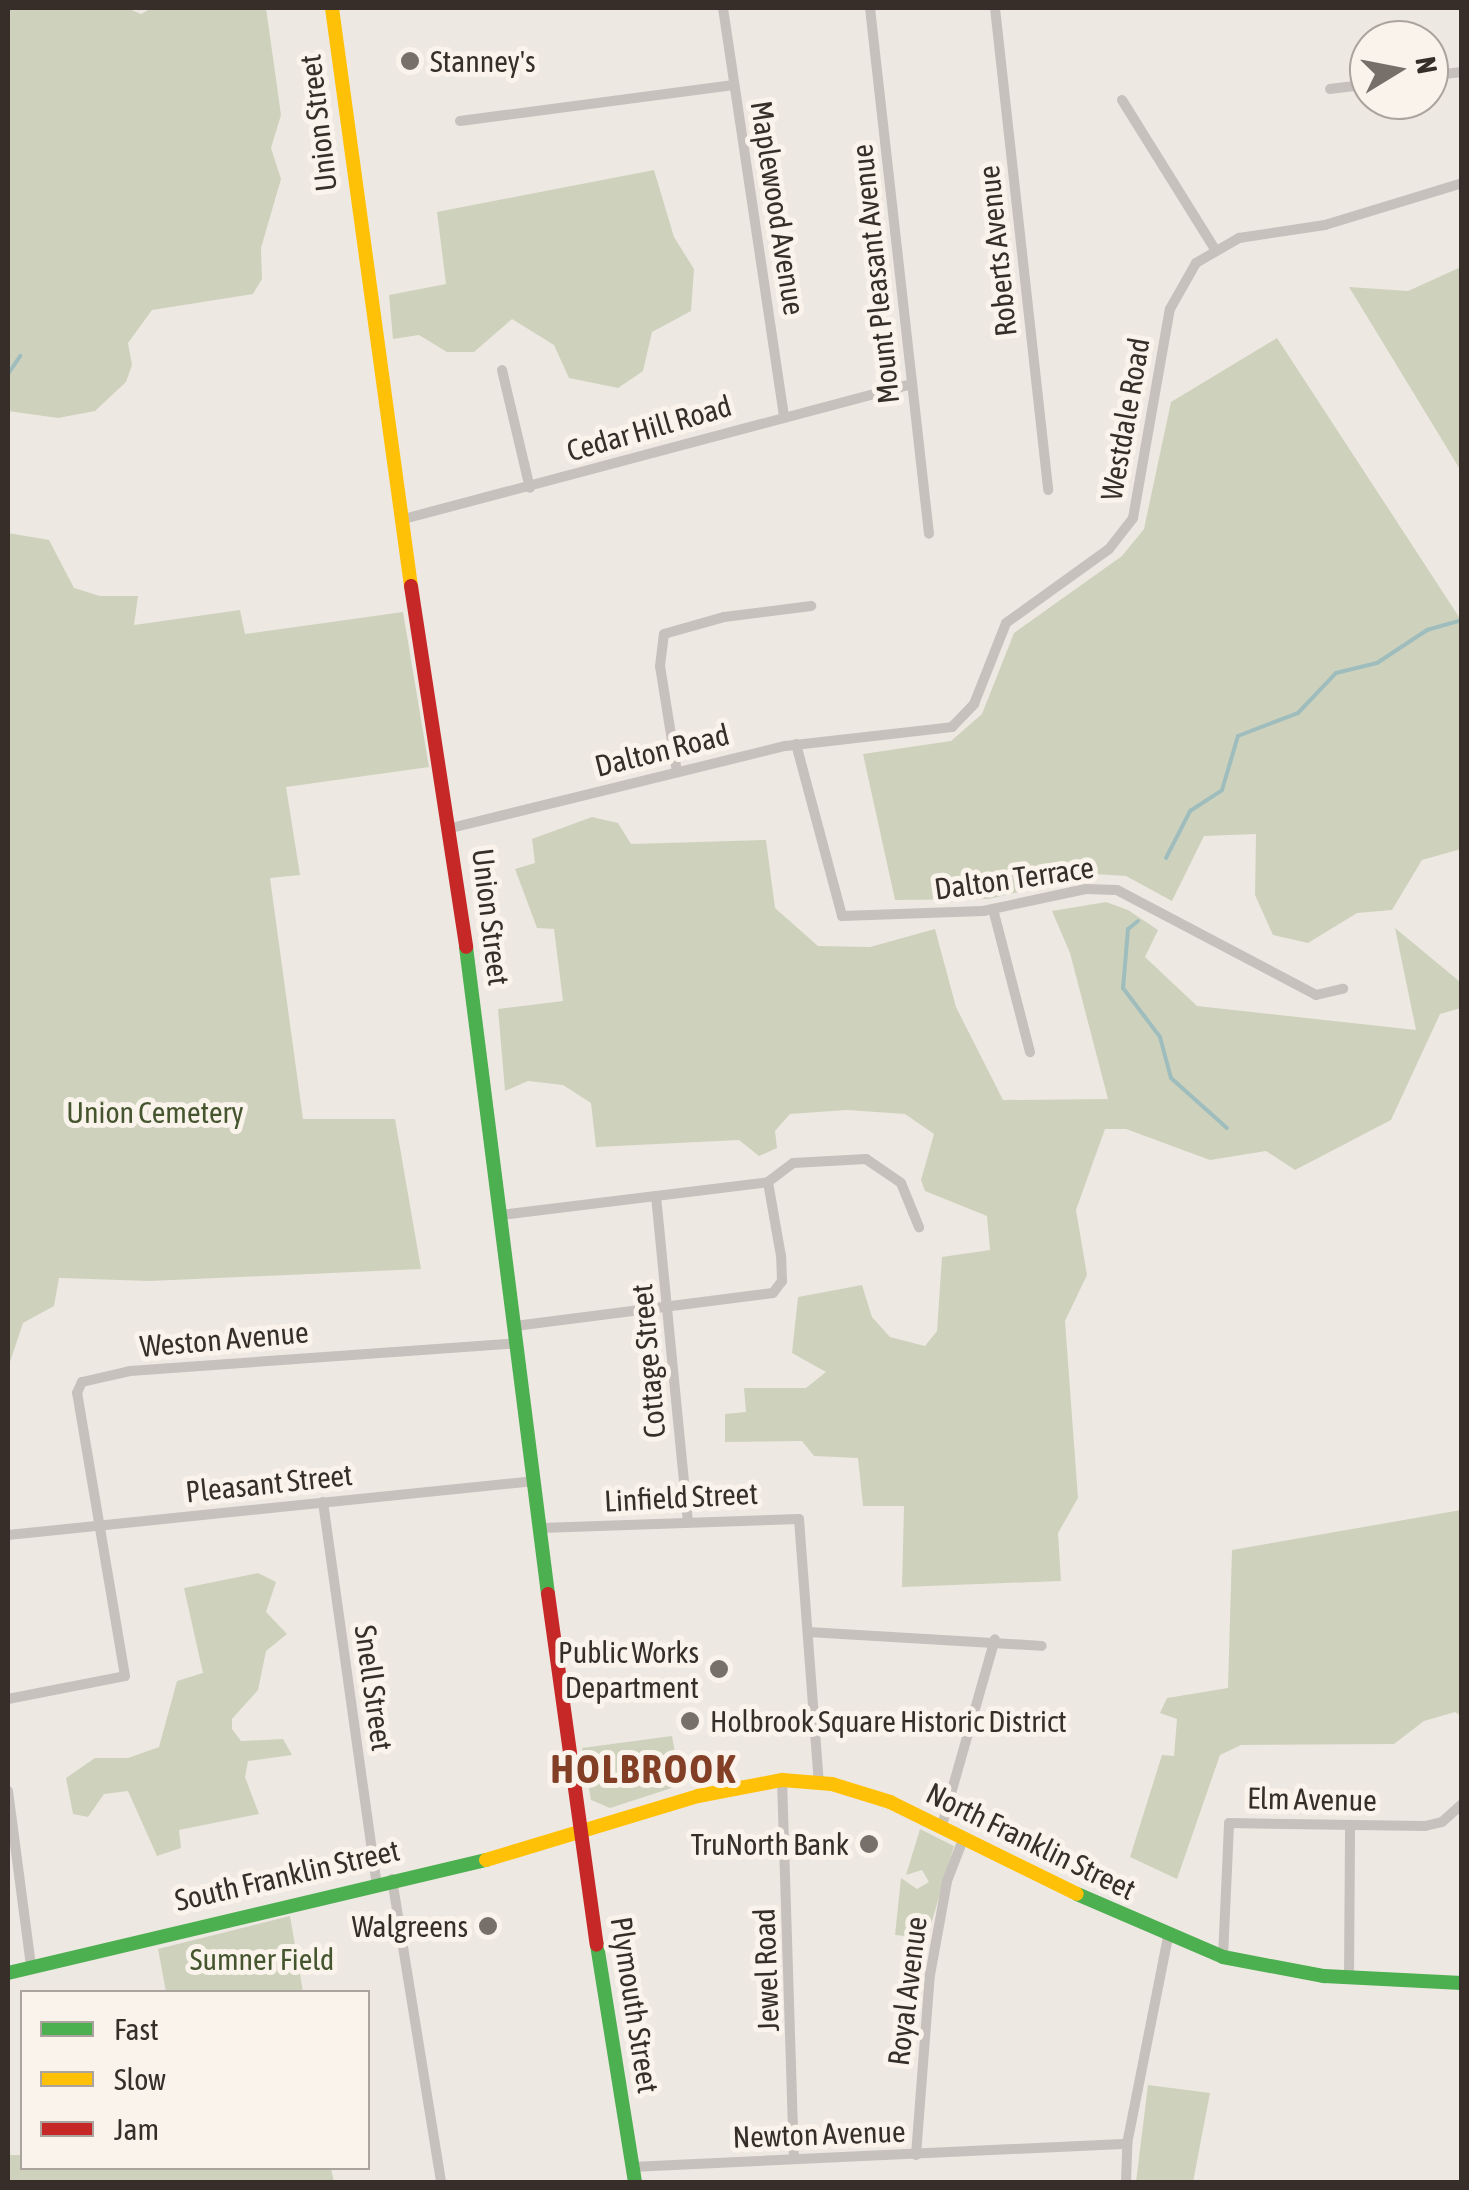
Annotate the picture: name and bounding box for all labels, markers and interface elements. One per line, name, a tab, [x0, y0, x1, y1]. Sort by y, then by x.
north arrow	[1349, 20, 1449, 120]
place label: Stanney's	[430, 43, 535, 79]
marker: Stanney's	[399, 50, 421, 72]
street label: Union Street	[292, 52, 344, 194]
text: N	[1409, 54, 1444, 76]
street label: Maplewood Avenue	[743, 98, 813, 318]
street label: Mount Pleasant Avenue	[843, 142, 907, 406]
street label: Roberts Avenue	[970, 164, 1024, 338]
street label: Westdale Road	[1093, 335, 1157, 503]
street label: Cedar Hill Road	[562, 387, 736, 469]
street label: Dalton Road	[591, 716, 733, 784]
street label: Union Street	[465, 846, 517, 988]
street label: Dalton Terrace	[932, 849, 1096, 907]
park label: Union Cemetery	[66, 1094, 244, 1130]
street label: Cottage Street	[623, 1282, 673, 1440]
street label: Weston Avenue	[138, 1314, 310, 1364]
street label: Pleasant Street	[184, 1456, 354, 1510]
street label: Linfield Street	[603, 1475, 759, 1519]
street label: Snell Street	[347, 1623, 401, 1753]
place label: Public Works Department	[558, 1634, 699, 1704]
marker: Public Works Department	[708, 1658, 730, 1680]
place label: Holbrook Square Historic District	[710, 1703, 1067, 1739]
marker: Holbrook Square Historic District	[679, 1710, 701, 1732]
district label: HOLBROOK	[551, 1745, 737, 1793]
street label: North Franklin Street	[920, 1775, 1142, 1907]
street label: Elm Avenue	[1247, 1780, 1377, 1818]
place label: TruNorth Bank	[691, 1826, 849, 1862]
street label: South Franklin Street	[171, 1832, 403, 1918]
marker: TruNorth Bank	[858, 1833, 880, 1855]
place label: Walgreens	[352, 1908, 468, 1944]
street label: Jewel Road	[746, 1908, 786, 2032]
street label: Plymouth Street	[603, 1914, 667, 2096]
street label: Royal Avenue	[880, 1914, 934, 2068]
marker: Walgreens	[477, 1915, 499, 1937]
park label: Sumner Field	[190, 1941, 334, 1977]
legend	[20, 1990, 370, 2170]
text: Fast	[114, 2012, 159, 2046]
text: Slow	[114, 2062, 166, 2096]
text: Jam	[114, 2112, 159, 2146]
street label: Newton Avenue	[732, 2113, 906, 2155]

